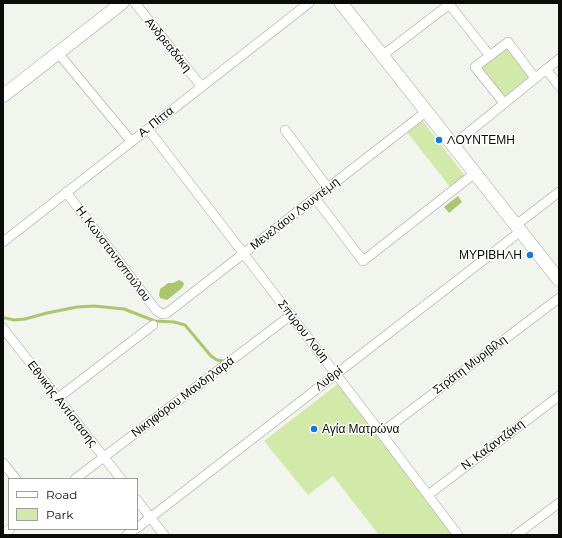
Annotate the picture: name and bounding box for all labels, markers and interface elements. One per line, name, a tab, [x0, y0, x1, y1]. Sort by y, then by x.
street label: Ανδρεαδάκη	[142, 15, 194, 75]
street label: Α. Πίττα	[135, 104, 177, 140]
place label: ΛΟΥΝΤΕΜΗ	[447, 133, 515, 147]
marker: ΛΟΥΝΤΕΜΗ	[434, 135, 444, 145]
street label: Μενελάου Λουντέμη	[248, 175, 342, 253]
street label: Η. Κωνσταντοπούλου	[73, 204, 153, 304]
place label: ΜΥΡΙΒΗΛΗ	[459, 248, 522, 262]
marker: ΜΥΡΙΒΗΛΗ	[525, 250, 535, 260]
street label: Σπύρου Λούη	[275, 297, 331, 365]
street label: Στράτη Μυριβίλη	[430, 333, 510, 397]
street label: Νικηφόρου Μανδηλαρά	[129, 354, 237, 440]
street label: Εθνικής Αντίστασης	[24, 358, 100, 450]
street label: Λυθρί	[312, 364, 346, 394]
street label: Ν. Καζαντζάκη	[459, 417, 527, 473]
place label: Αγία Ματρώνα	[322, 422, 399, 436]
marker: Αγία Ματρώνα	[309, 424, 319, 434]
legend	[8, 478, 138, 530]
text: Road	[46, 487, 77, 502]
text: Park	[46, 507, 73, 522]

